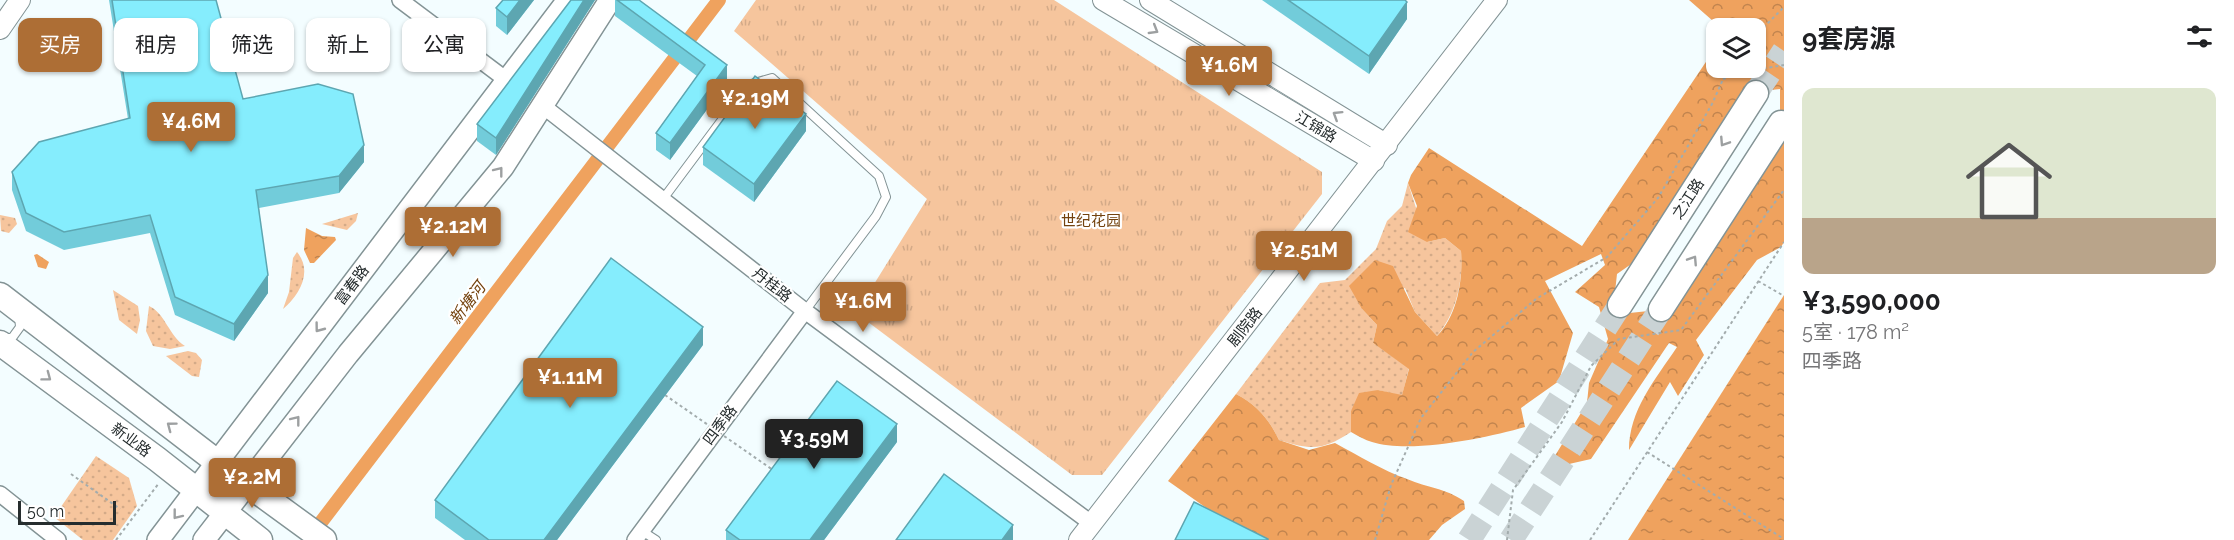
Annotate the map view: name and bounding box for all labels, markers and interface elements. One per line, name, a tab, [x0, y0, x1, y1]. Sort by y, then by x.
chip: 买房	[18, 18, 102, 72]
chip: 租房	[114, 18, 198, 72]
chip: 筛选	[210, 18, 294, 72]
chip: 新上	[306, 18, 390, 72]
chip: 公寓	[402, 18, 486, 72]
map controls	[1706, 18, 1766, 78]
button: layers	[1706, 18, 1766, 78]
icon: filters	[2183, 20, 2216, 53]
one-way arrow	[1148, 23, 1158, 34]
text: 9套房源	[1802, 24, 1895, 54]
pin: ¥1.6M	[1187, 46, 1271, 97]
text: ¥1.6M	[1200, 53, 1258, 77]
pin: ¥2.19M	[706, 79, 804, 130]
text: ¥2.19M	[721, 86, 789, 110]
pin: ¥4.6M	[149, 102, 233, 153]
street label: 江锦路	[1292, 108, 1340, 146]
text: ¥4.6M	[161, 109, 221, 133]
one-way arrow	[1333, 110, 1343, 122]
icon: home	[1955, 127, 2063, 235]
one-way arrow	[1720, 135, 1731, 146]
one-way arrow	[491, 167, 502, 178]
street label: 之江路	[1668, 175, 1708, 223]
pin: ¥2.12M	[404, 207, 502, 258]
park label: 世纪花园	[1061, 212, 1121, 230]
text: ¥2.12M	[419, 214, 487, 238]
pin: ¥2.51M	[1255, 231, 1353, 282]
text: ¥2.51M	[1270, 238, 1338, 262]
one-way arrow	[1685, 256, 1697, 266]
street label: 富春路	[331, 262, 373, 308]
street label: 丹桂路	[749, 264, 795, 306]
water label: 新塘河	[445, 276, 491, 328]
pin: ¥1.6M	[821, 282, 905, 333]
text: ¥3,590,000	[1802, 286, 1941, 316]
text: ¥1.6M	[834, 289, 892, 313]
street label: 剧院路	[1224, 304, 1266, 350]
text: 5室 · 178 m²	[1802, 320, 1909, 344]
one-way arrow	[316, 321, 327, 332]
text: 四季路	[1802, 349, 1862, 373]
pin: ¥1.11M	[521, 358, 619, 409]
text: ¥1.11M	[537, 365, 603, 389]
one-way arrow	[40, 370, 51, 381]
street label: 四季路	[699, 402, 741, 448]
one-way arrow	[289, 416, 300, 427]
street label: 新业路	[108, 419, 154, 461]
pin: ¥3.59M	[765, 419, 863, 470]
one-way arrow	[166, 422, 177, 433]
text: ¥3.59M	[779, 426, 849, 450]
pin: ¥2.2M	[210, 458, 294, 509]
text: ¥2.2M	[223, 465, 281, 489]
scale bar	[18, 498, 116, 526]
text: 50 m	[27, 502, 64, 521]
one-way arrow	[173, 508, 184, 519]

